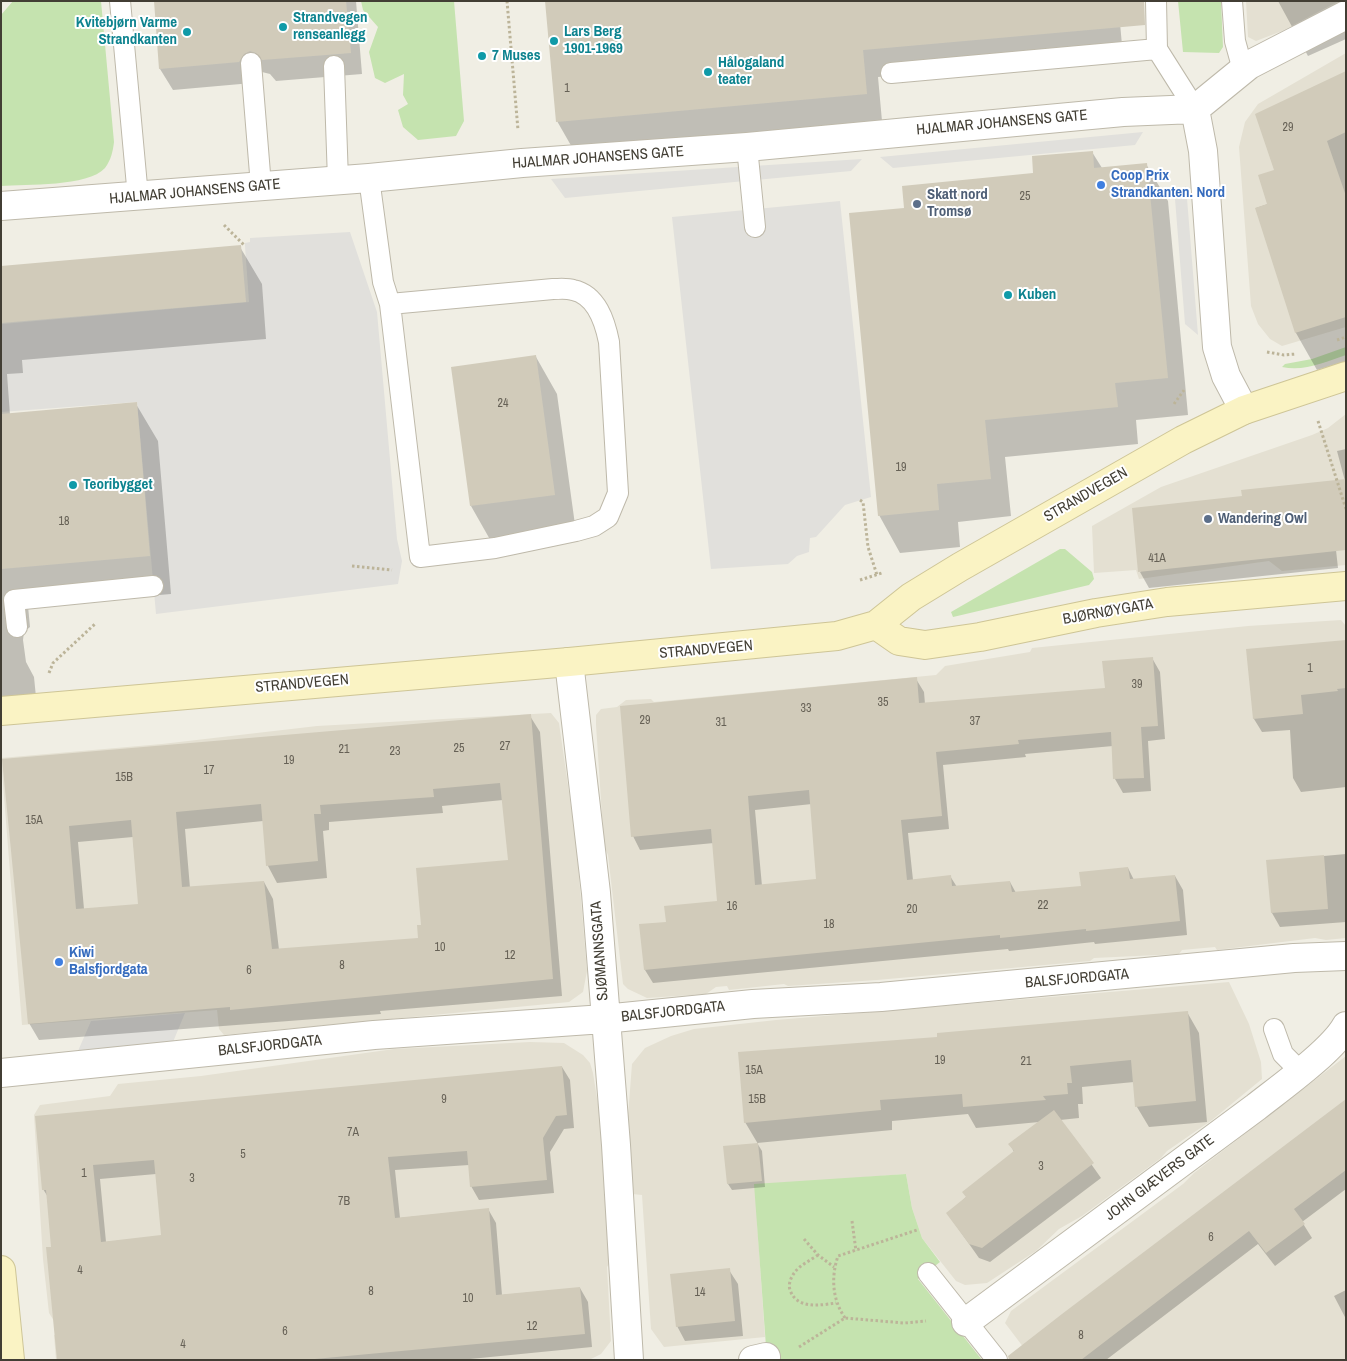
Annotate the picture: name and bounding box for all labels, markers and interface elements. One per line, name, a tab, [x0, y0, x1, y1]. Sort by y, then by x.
place label: Strandvegen renseanlegg	[293, 9, 368, 44]
place label: Kvitebjørn Varme Strandkanten	[76, 14, 177, 49]
marker: Strandvegen renseanlegg	[277, 21, 289, 33]
place label: Lars Berg 1901-1969	[564, 23, 623, 58]
marker: Kvitebjørn Varme Strandkanten	[181, 26, 193, 38]
marker: Lars Berg 1901-1969	[548, 35, 560, 47]
place label: 7 Muses	[492, 47, 541, 65]
marker: 7 Muses	[476, 50, 488, 62]
place label: Hålogaland teater	[718, 54, 784, 89]
marker: Hålogaland teater	[702, 66, 714, 78]
house number: 1	[564, 82, 570, 96]
street label: HJALMAR JOHANSENS GATE	[916, 107, 1088, 139]
house number: 29	[1283, 121, 1293, 135]
street label: HJALMAR JOHANSENS GATE	[512, 143, 684, 173]
place label: Coop Prix Strandkanten. Nord	[1111, 167, 1225, 202]
street label: HJALMAR JOHANSENS GATE	[109, 176, 281, 208]
marker: Coop Prix Strandkanten. Nord	[1095, 179, 1107, 191]
place label: Skatt nord Tromsø	[927, 186, 988, 221]
house number: 25	[1020, 190, 1030, 204]
marker: Skatt nord Tromsø	[911, 198, 923, 210]
place label: Kuben	[1018, 286, 1056, 304]
marker: Kuben	[1002, 289, 1014, 301]
house number: 24	[498, 397, 508, 411]
house number: 19	[896, 461, 906, 475]
street label: STRANDVEGEN	[1041, 464, 1131, 526]
place label: Teoribygget	[83, 476, 152, 494]
marker: Teoribygget	[67, 479, 79, 491]
place label: Wandering Owl	[1218, 510, 1307, 528]
marker: Wandering Owl	[1202, 513, 1214, 525]
house number: 18	[59, 515, 69, 529]
house number: 41A	[1148, 552, 1166, 566]
street label: BJØRNØYGATA	[1062, 595, 1154, 629]
street label: STRANDVEGEN	[659, 637, 753, 663]
house number: 1	[1307, 662, 1313, 676]
street label: STRANDVEGEN	[255, 671, 349, 697]
house number: 39	[1132, 678, 1142, 692]
house number: 35	[878, 696, 888, 710]
house number: 33	[801, 702, 811, 716]
house number: 29	[640, 714, 650, 728]
house number: 37	[970, 715, 980, 729]
house number: 31	[716, 716, 726, 730]
house number: 27	[500, 740, 510, 754]
house number: 25	[454, 742, 464, 756]
house number: 21	[339, 743, 349, 757]
house number: 23	[390, 745, 400, 759]
house number: 19	[284, 754, 294, 768]
house number: 17	[204, 764, 214, 778]
house number: 15B	[115, 771, 133, 785]
house number: 15A	[25, 814, 43, 828]
house number: 22	[1038, 899, 1048, 913]
street label: SJØMANNSGATA	[588, 900, 612, 1002]
house number: 16	[727, 900, 737, 914]
house number: 20	[907, 903, 917, 917]
house number: 18	[824, 918, 834, 932]
house number: 10	[435, 941, 445, 955]
place label: Kiwi Balsfjordgata	[69, 944, 148, 979]
house number: 12	[505, 949, 515, 963]
marker: Kiwi Balsfjordgata	[53, 956, 65, 968]
house number: 8	[339, 959, 345, 973]
house number: 6	[246, 964, 252, 978]
street label: BALSFJORDGATA	[1024, 965, 1130, 993]
street label: BALSFJORDGATA	[620, 998, 726, 1026]
street label: BALSFJORDGATA	[217, 1032, 323, 1060]
house number: 19	[935, 1054, 945, 1068]
house number: 21	[1021, 1055, 1031, 1069]
house number: 15A	[745, 1064, 763, 1078]
house number: 9	[441, 1093, 447, 1107]
house number: 15B	[748, 1093, 766, 1107]
house number: 7A	[347, 1126, 359, 1140]
street label: JOHN GIÆVERS GATE	[1102, 1131, 1218, 1225]
house number: 5	[240, 1148, 246, 1162]
house number: 3	[1038, 1160, 1044, 1174]
house number: 1	[81, 1167, 87, 1181]
house number: 3	[189, 1172, 195, 1186]
house number: 7B	[338, 1195, 350, 1209]
house number: 6	[1208, 1231, 1214, 1245]
house number: 4	[77, 1264, 83, 1278]
house number: 8	[368, 1285, 374, 1299]
house number: 14	[695, 1286, 705, 1300]
house number: 10	[463, 1292, 473, 1306]
house number: 12	[527, 1320, 537, 1334]
house number: 6	[282, 1325, 288, 1339]
house number: 8	[1078, 1329, 1084, 1343]
house number: 4	[180, 1338, 186, 1352]

